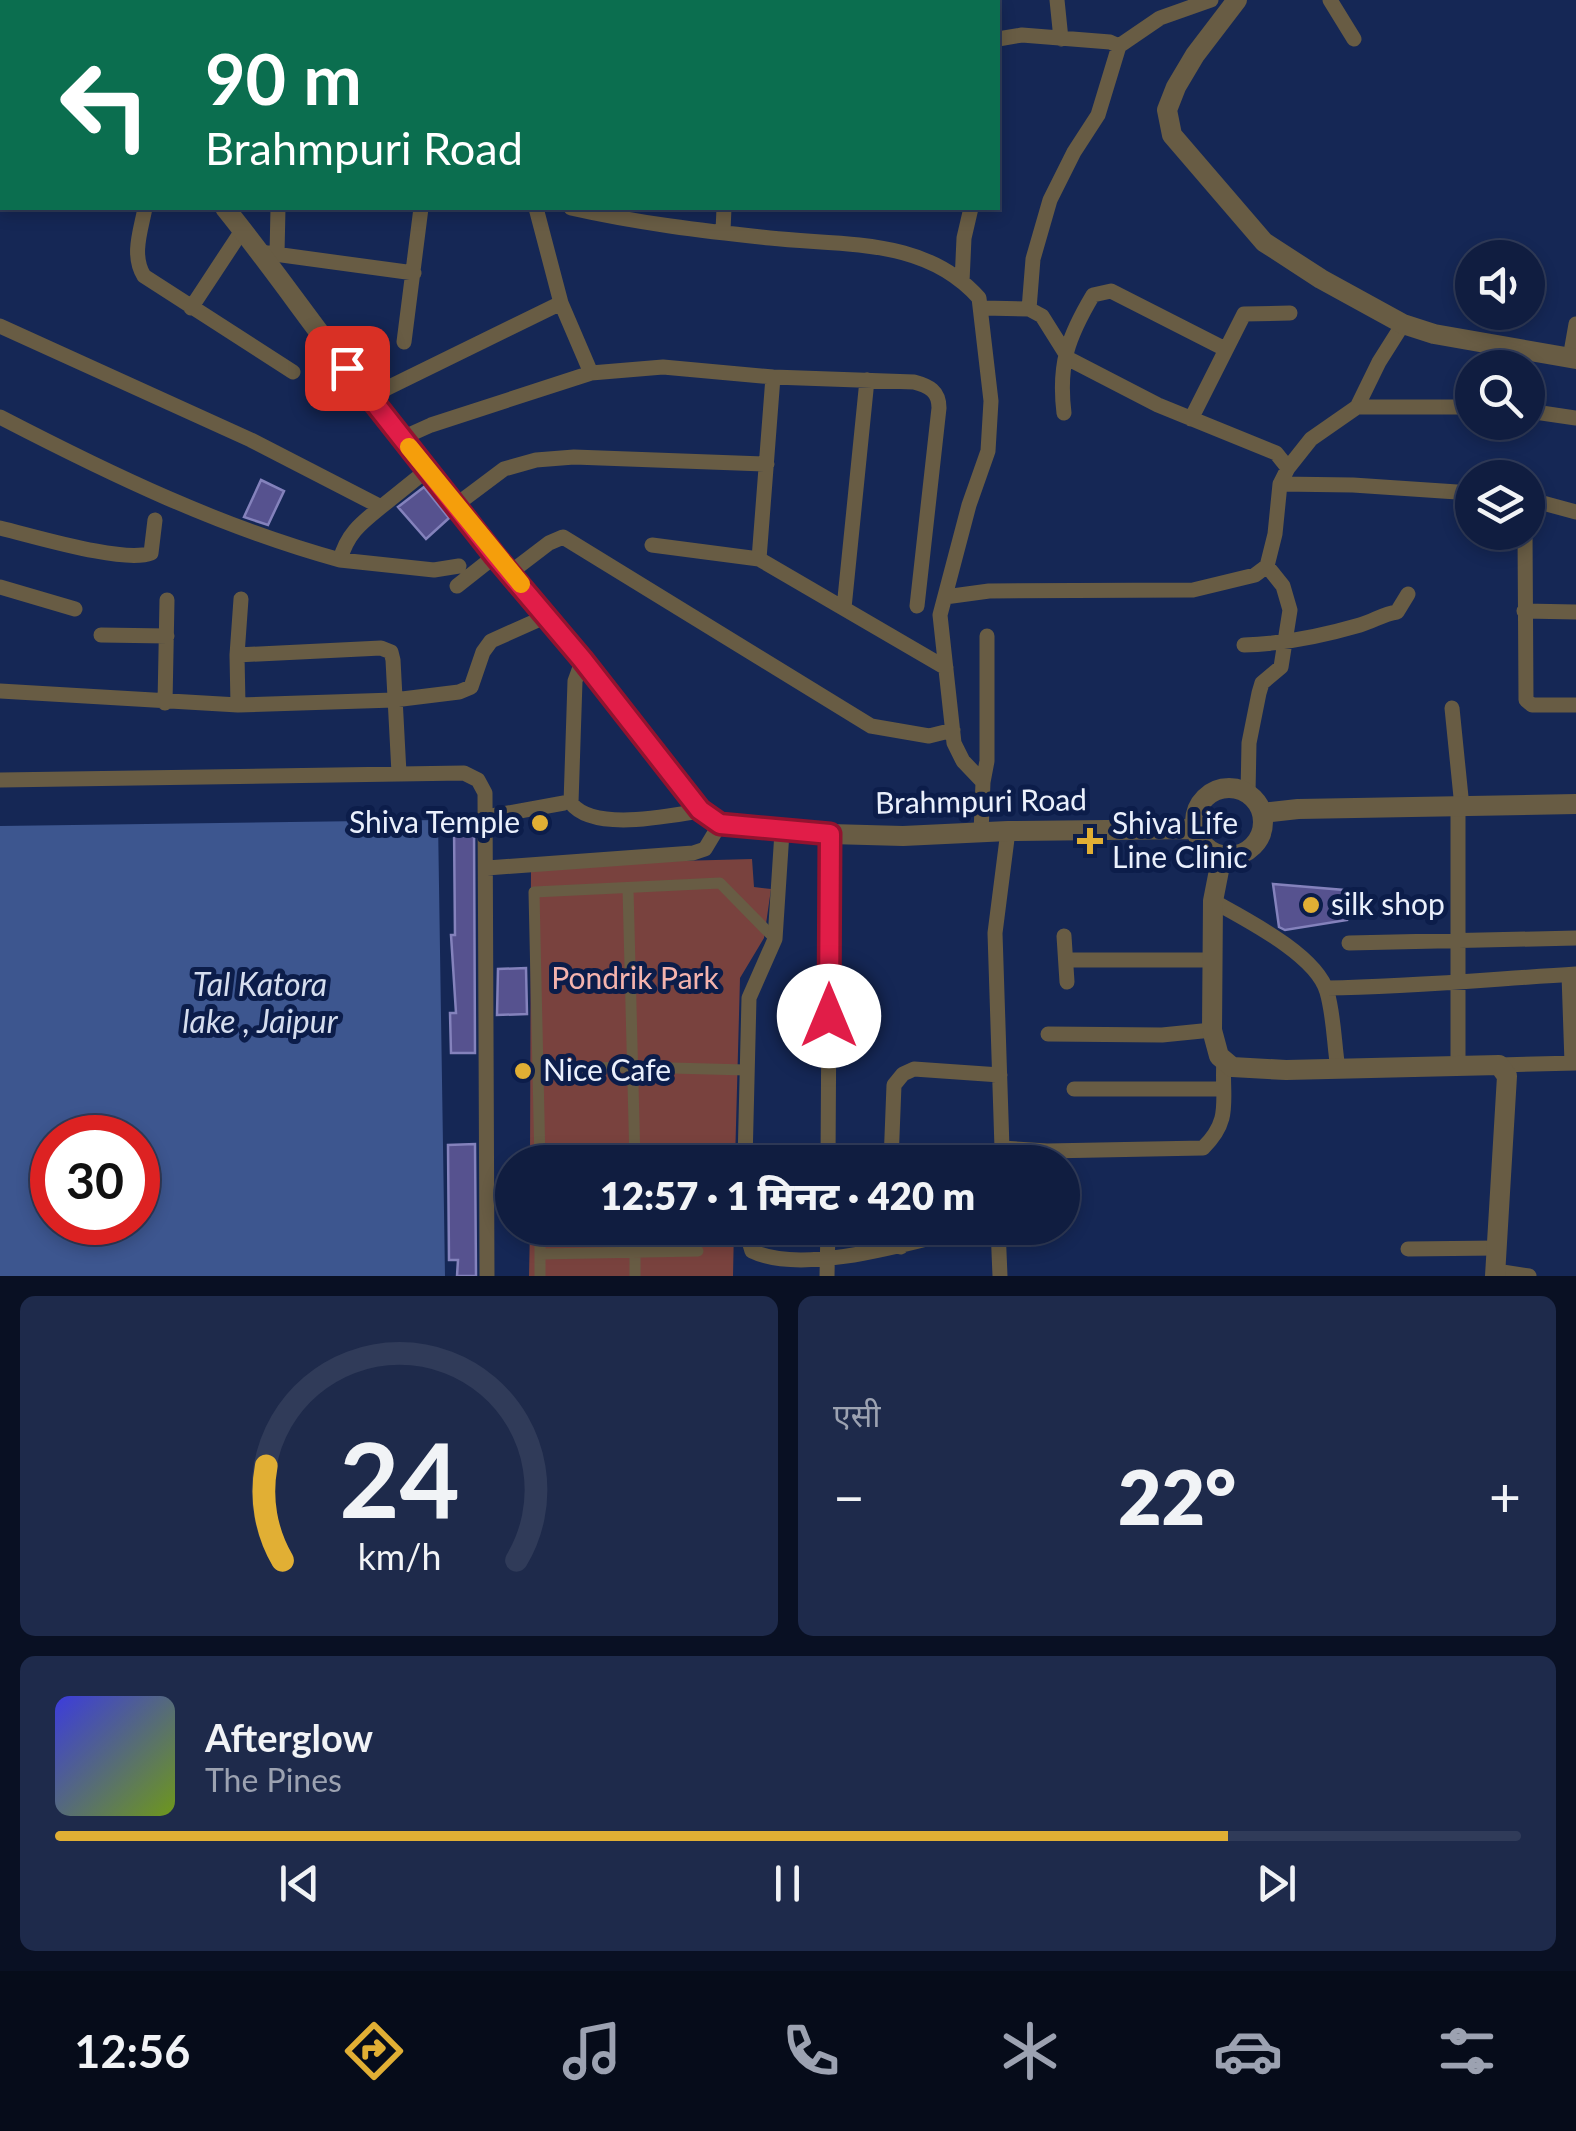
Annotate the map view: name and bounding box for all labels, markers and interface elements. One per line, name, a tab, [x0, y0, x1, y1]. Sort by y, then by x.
text: 90 m	[205, 36, 362, 120]
icon: left	[40, 40, 170, 170]
text: Brahmpuri Road	[205, 121, 523, 175]
map controls	[1455, 240, 1545, 550]
button: sound	[1455, 240, 1545, 330]
pin	[305, 326, 390, 411]
icon: arrive	[320, 341, 375, 396]
button: search	[1455, 350, 1545, 440]
button: layers	[1455, 460, 1545, 550]
street label: Brahmpuri Road	[875, 780, 1087, 820]
place label: Shiva Temple	[349, 803, 520, 839]
place label: Shiva Life Line Clinic	[1112, 804, 1247, 874]
marker: Shiva Temple	[529, 812, 551, 834]
marker: Shiva Life Line Clinic	[1077, 828, 1103, 854]
place label: silk shop	[1331, 885, 1445, 921]
marker: silk shop	[1300, 894, 1322, 916]
park label: Pondrik Park	[551, 959, 719, 995]
water label: Tal Katora lake , Jaipur	[182, 964, 339, 1040]
position arrow	[777, 964, 881, 1068]
place label: Nice Cafe	[543, 1051, 671, 1087]
marker: Nice Cafe	[512, 1060, 534, 1082]
speed limit sign: 30	[30, 1115, 160, 1245]
text: 12:57 · 1 मिनट · 420 m	[600, 1172, 975, 1218]
text: एसी	[833, 1395, 881, 1434]
text: 24	[339, 1415, 459, 1540]
text: 22°	[1118, 1451, 1236, 1541]
text: −	[833, 1463, 865, 1529]
text: +	[1489, 1463, 1521, 1529]
text: km/h	[357, 1535, 441, 1578]
text: Afterglow	[205, 1714, 373, 1760]
text: The Pines	[205, 1760, 342, 1799]
icon: previous	[272, 1856, 327, 1911]
icon: pause	[760, 1856, 815, 1911]
icon: next	[1249, 1856, 1304, 1911]
icon: directions	[339, 2016, 409, 2086]
icon: music	[557, 2016, 627, 2086]
icon: phone	[776, 2016, 846, 2086]
icon: climate	[995, 2016, 1065, 2086]
icon: car	[1213, 2016, 1283, 2086]
icon: filters	[1432, 2016, 1502, 2086]
text: 12:56	[74, 2024, 190, 2078]

